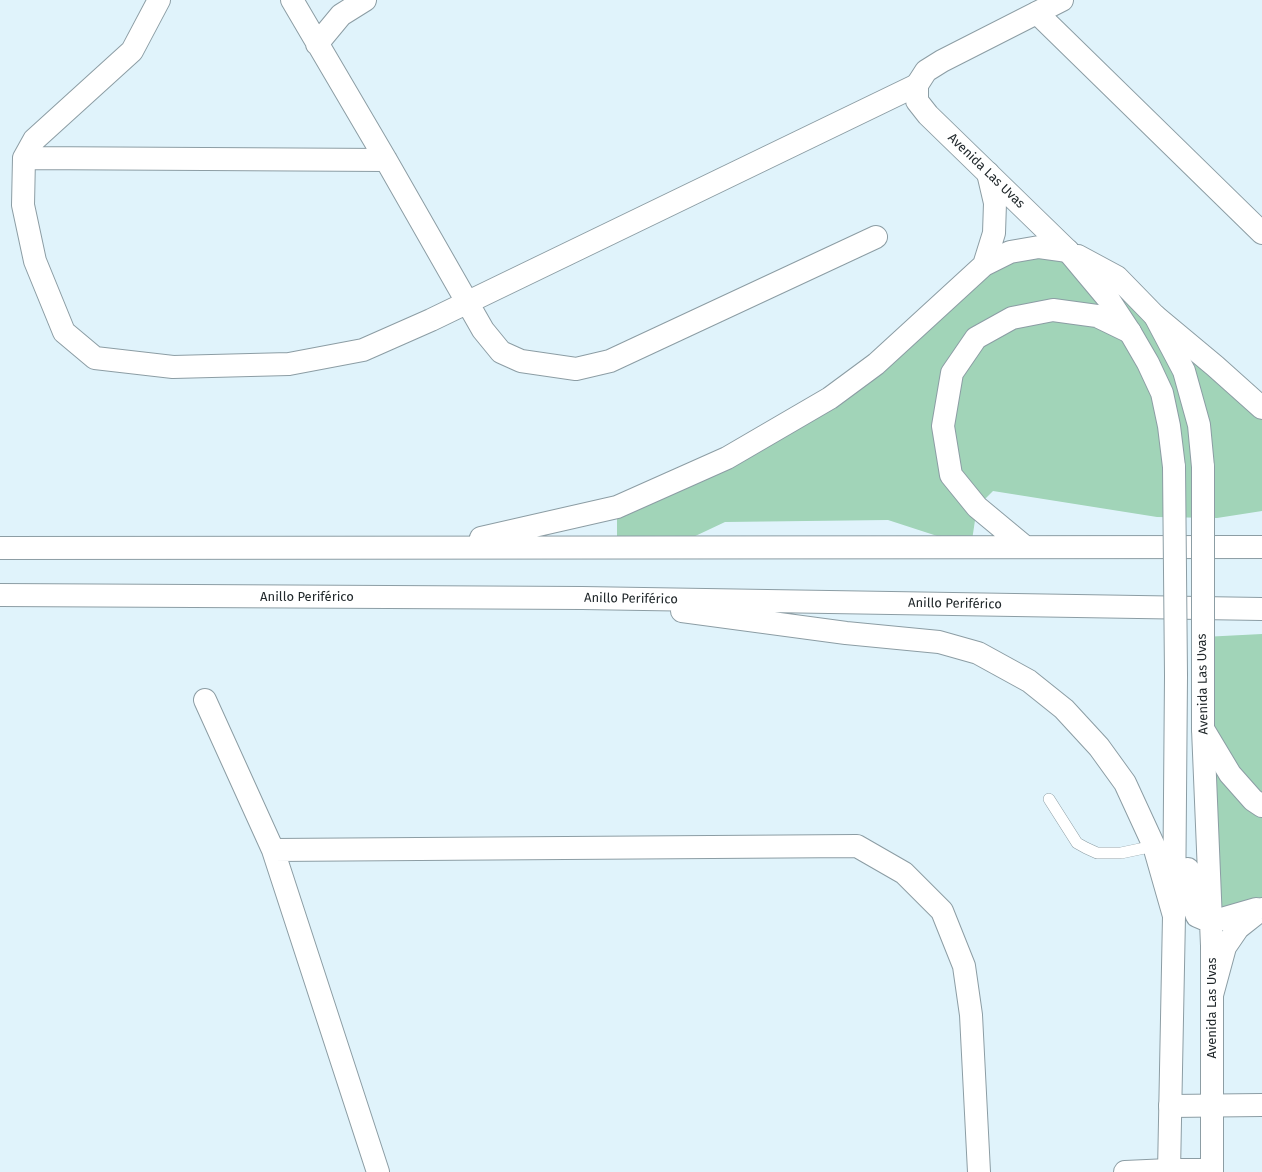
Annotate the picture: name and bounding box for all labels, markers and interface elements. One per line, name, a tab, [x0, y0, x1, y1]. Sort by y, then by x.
street label: Avenida Las Uvas	[944, 130, 1028, 212]
street label: Anillo Periférico	[260, 589, 354, 605]
street label: Anillo Periférico	[584, 590, 678, 608]
street label: Anillo Periférico	[908, 595, 1002, 613]
street label: Avenida Las Uvas	[1194, 633, 1212, 735]
street label: Avenida Las Uvas	[1204, 957, 1220, 1059]

